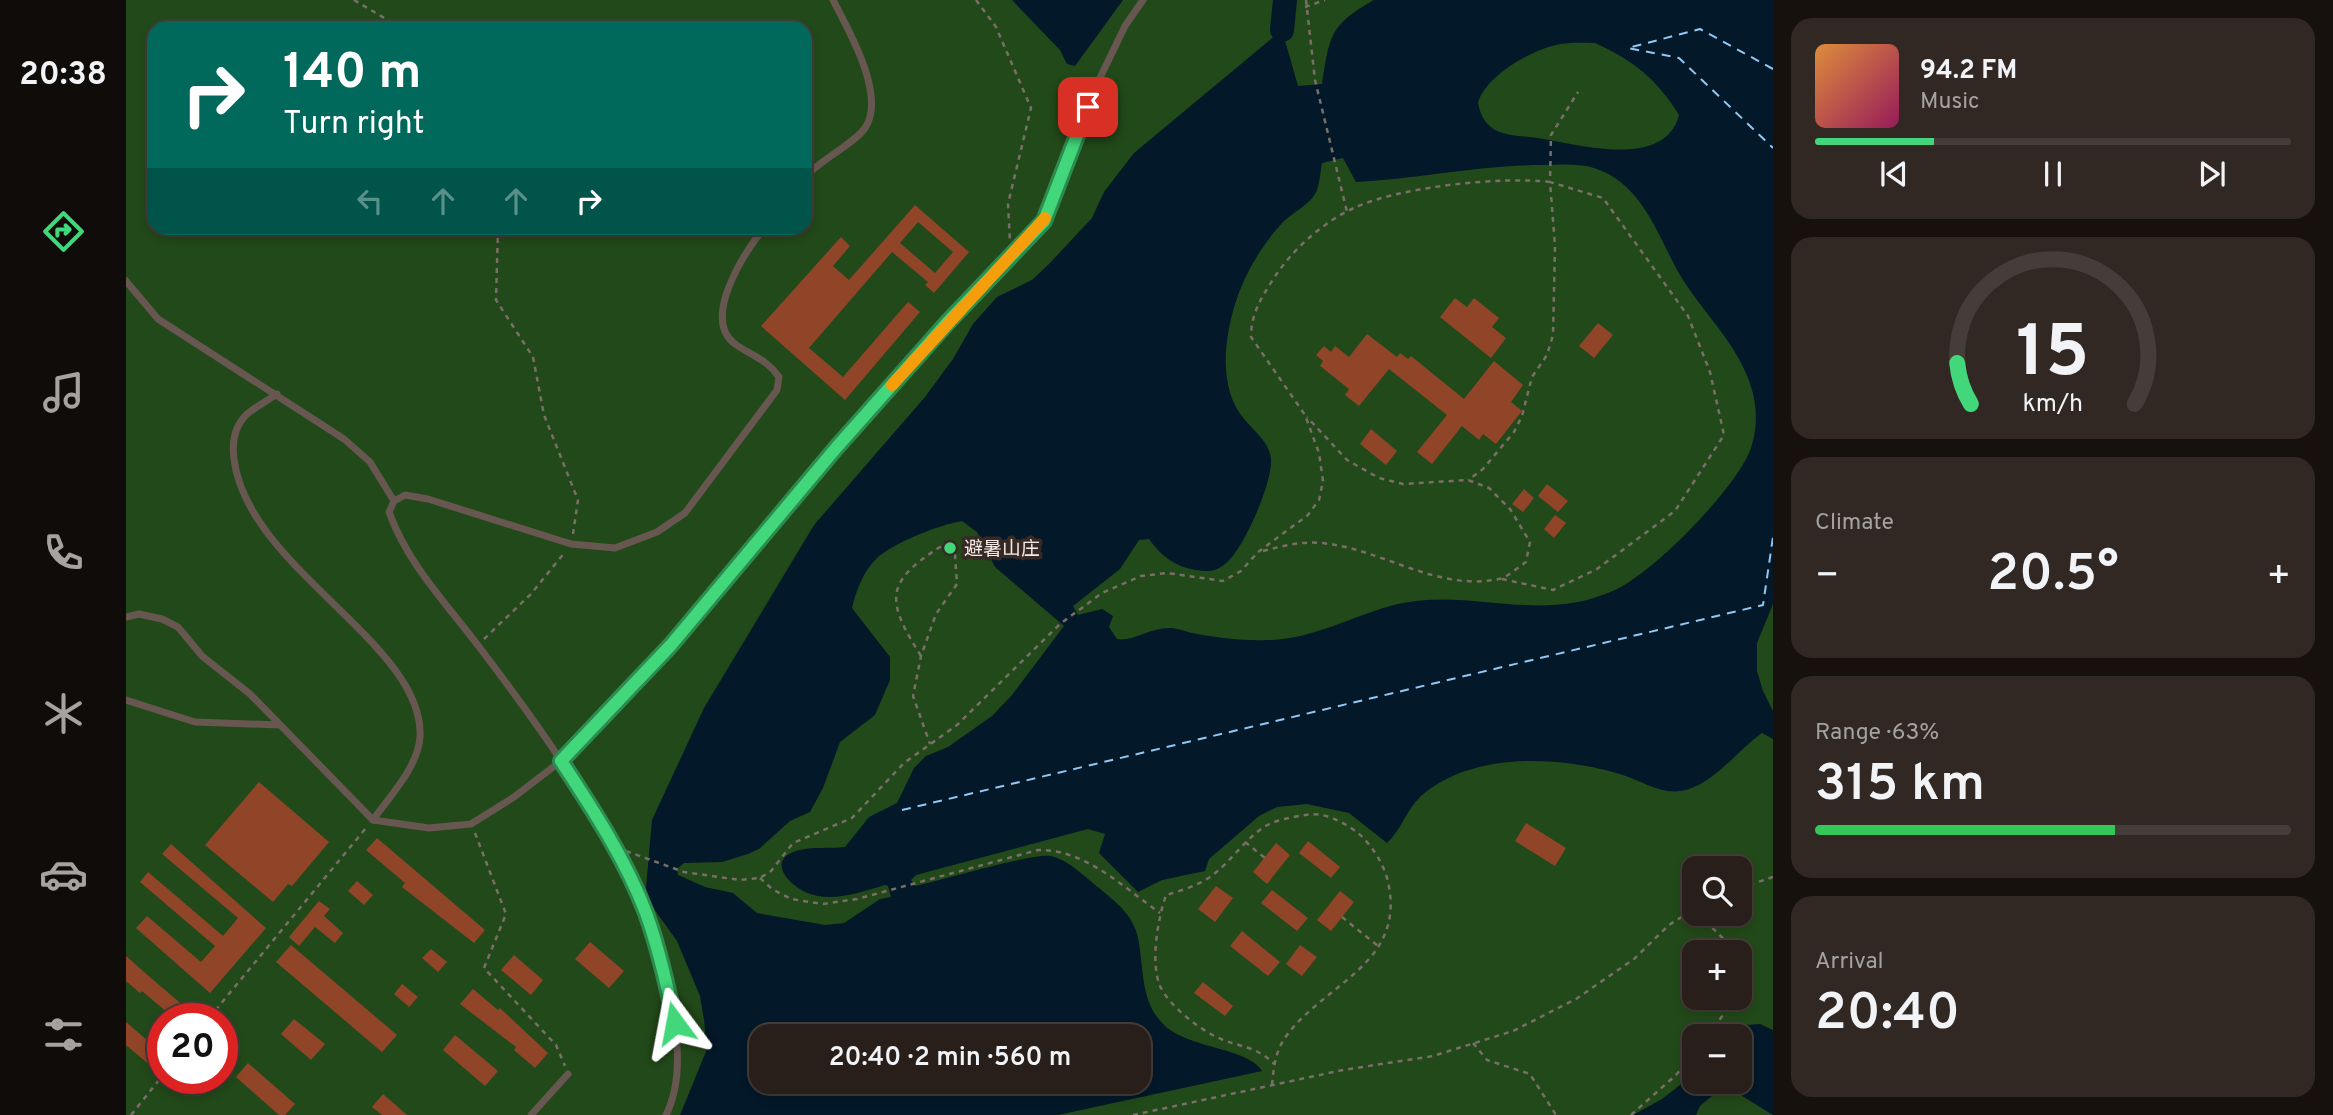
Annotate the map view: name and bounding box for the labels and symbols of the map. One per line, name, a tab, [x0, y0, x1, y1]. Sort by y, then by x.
pin	[1058, 77, 1118, 137]
place label: 避暑山庄	[964, 538, 1040, 562]
marker: 避暑山庄	[942, 540, 958, 556]
position arrow	[638, 986, 712, 1060]
speed limit sign: 20	[147, 1003, 238, 1094]

